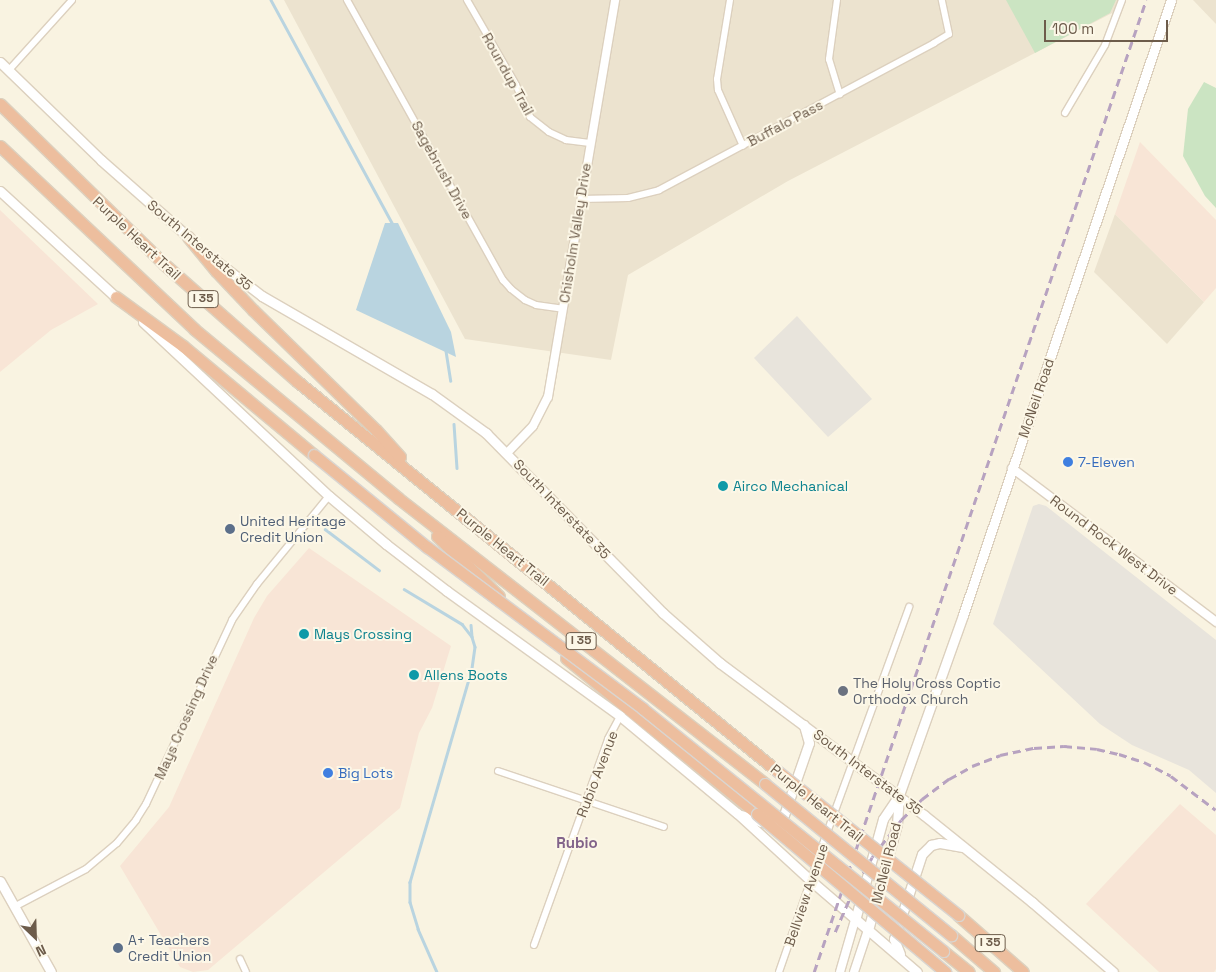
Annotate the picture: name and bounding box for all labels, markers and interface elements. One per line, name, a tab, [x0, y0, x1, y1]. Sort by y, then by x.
scale bar	[1046, 10, 1170, 42]
text: 100 m	[1052, 19, 1094, 38]
street label: Roundup Trail	[478, 30, 538, 118]
street label: Buffalo Pass	[744, 96, 826, 150]
street label: Sagebrush Drive	[408, 118, 476, 222]
street label: Chisholm Valley Drive	[556, 162, 594, 304]
street label: Purple Heart Trail	[89, 193, 185, 283]
street label: South Interstate 35	[144, 196, 256, 294]
road number: I 35	[187, 290, 219, 308]
street label: McNeil Road	[1015, 356, 1057, 440]
place label: 7-Eleven	[1078, 454, 1135, 470]
street label: South Interstate 35	[510, 456, 614, 562]
marker: 7-Eleven	[1062, 456, 1074, 468]
place label: Airco Mechanical	[733, 478, 848, 494]
marker: Airco Mechanical	[717, 480, 729, 492]
street label: Round Rock West Drive	[1047, 492, 1181, 598]
street label: Purple Heart Trail	[453, 504, 553, 590]
place label: United Heritage Credit Union	[240, 513, 346, 546]
marker: United Heritage Credit Union	[224, 523, 236, 535]
place label: Mays Crossing	[314, 626, 412, 642]
marker: Mays Crossing	[298, 628, 310, 640]
road number: I 35	[565, 631, 597, 650]
street label: Mays Crossing Drive	[151, 652, 221, 782]
place label: Allens Boots	[424, 667, 508, 683]
marker: Allens Boots	[408, 669, 420, 681]
place label: The Holy Cross Coptic Orthodox Church	[853, 675, 1001, 708]
marker: The Holy Cross Coptic Orthodox Church	[837, 685, 849, 697]
street label: South Interstate 35	[810, 726, 926, 818]
street label: Rubio Avenue	[573, 728, 621, 820]
street label: Purple Heart Trail	[767, 760, 867, 846]
place label: Big Lots	[338, 765, 393, 781]
marker: Big Lots	[322, 767, 334, 779]
street label: McNeil Road	[868, 821, 904, 905]
district label: Rubio	[556, 834, 598, 852]
street label: Bellview Avenue	[781, 841, 831, 949]
north arrow	[10, 912, 60, 962]
place label: A+ Teachers Credit Union	[128, 932, 211, 964]
road number: I 35	[974, 934, 1006, 952]
text: N	[33, 941, 49, 961]
marker: A+ Teachers Credit Union	[112, 942, 124, 954]

